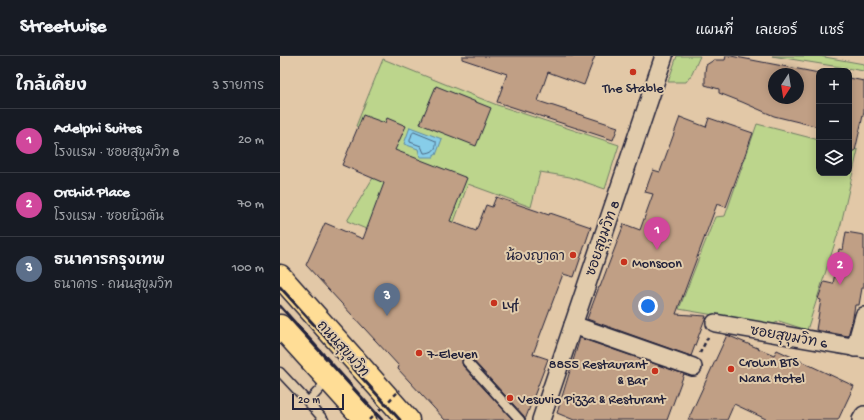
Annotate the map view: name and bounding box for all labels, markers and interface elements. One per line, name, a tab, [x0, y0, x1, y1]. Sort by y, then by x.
text: Streetwise	[20, 16, 106, 39]
text: แผนที่	[695, 23, 733, 40]
text: เลเยอร์	[755, 23, 797, 40]
text: แชร์	[819, 23, 844, 40]
marker: The Stable	[628, 67, 638, 77]
north arrow	[768, 68, 804, 104]
map controls	[816, 68, 852, 176]
button: +	[816, 68, 852, 104]
text: ใกล้เคียง	[16, 77, 87, 97]
text: 3 รายการ	[212, 79, 264, 94]
place label: The Stable	[601, 81, 664, 98]
button: −	[816, 104, 852, 140]
text: Adelphi Suites	[54, 120, 142, 138]
text: 1	[26, 133, 32, 148]
text: 20 m	[238, 133, 264, 148]
button: layers	[816, 140, 852, 176]
text: โรงแรม · ซอยสุขุมวิท 8	[54, 146, 180, 161]
text: Orchid Place	[54, 184, 130, 202]
text: 2	[26, 197, 32, 212]
text: 70 m	[238, 197, 264, 212]
street label: ซอยสุขุมวิท 8	[583, 198, 625, 279]
text: โรงแรม · ซอยนิวตัน	[54, 210, 164, 225]
pin: 1	[644, 217, 670, 250]
place label: น้องญาดา	[506, 247, 565, 266]
marker: น้องญาดา	[568, 250, 578, 260]
text: ธนาคารกรุงเทพ	[54, 252, 165, 270]
pin: 2	[827, 252, 853, 285]
place label: Monsoon	[632, 256, 682, 273]
marker: Monsoon	[619, 257, 629, 267]
text: 3	[26, 261, 32, 276]
text: 100 m	[232, 261, 264, 276]
text: ธนาคาร · ถนนสุขุมวิท	[54, 278, 173, 293]
pin: 3	[374, 283, 400, 316]
your location	[638, 296, 658, 316]
place label: Lyf	[502, 297, 520, 314]
marker: Lyf	[489, 298, 499, 308]
street label: ถนนสุขุมวิท	[312, 317, 373, 381]
street label: ซอยสุขุมวิท 6	[748, 322, 830, 354]
place label: 7-Eleven	[426, 347, 478, 364]
marker: 7-Eleven	[414, 348, 424, 358]
place label: Crown BTS Nana Hotel	[739, 355, 805, 388]
place label: 8855 Restaurant & Bar	[549, 357, 648, 390]
marker: Crown BTS Nana Hotel	[726, 364, 736, 374]
marker: 8855 Restaurant & Bar	[650, 366, 660, 376]
scale bar	[292, 392, 344, 411]
place label: Vesuvio Pizza & Resturant	[517, 392, 667, 409]
marker: Vesuvio Pizza & Resturant	[505, 393, 515, 403]
text: 20 m	[298, 395, 320, 407]

